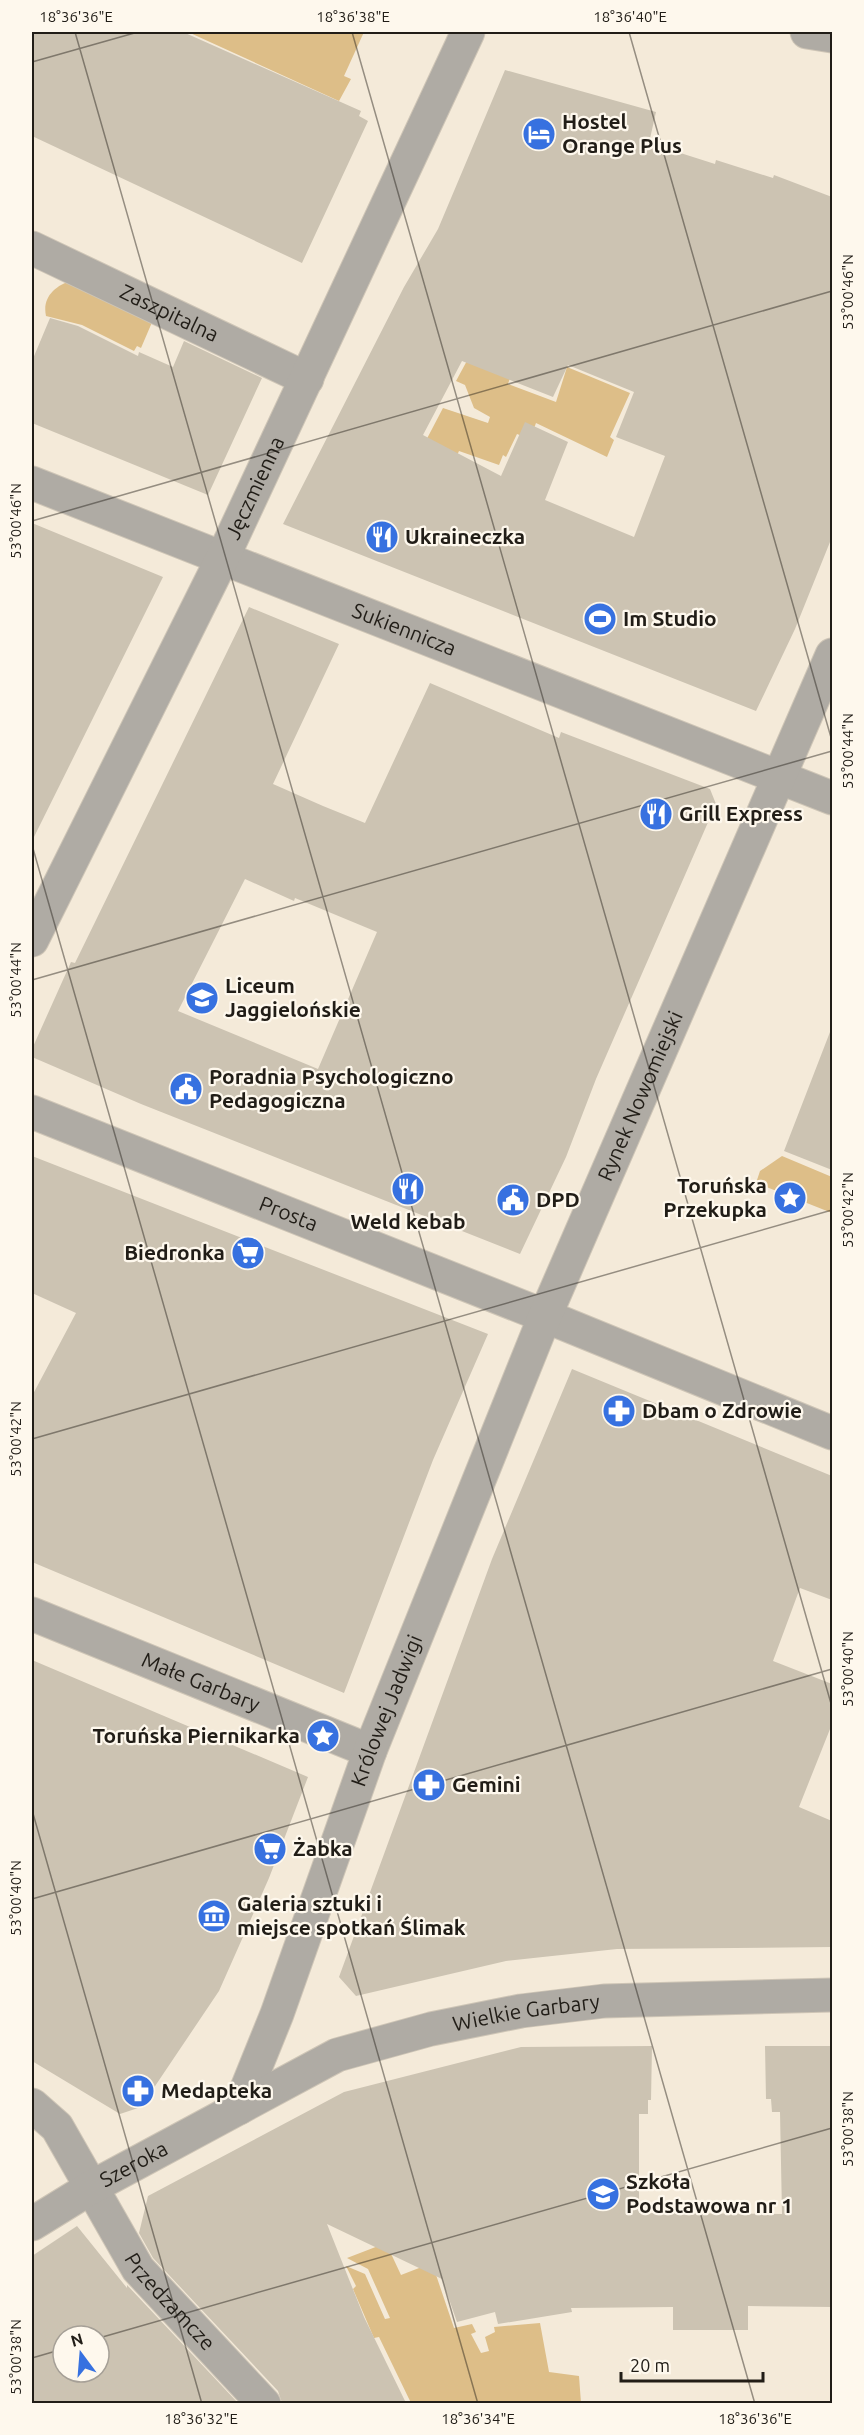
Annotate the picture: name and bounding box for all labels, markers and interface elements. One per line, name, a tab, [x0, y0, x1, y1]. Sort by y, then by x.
text: 18°36'36"E	[39, 8, 113, 25]
text: 18°36'38"E	[316, 8, 390, 25]
text: 18°36'40"E	[593, 8, 667, 25]
place label: Hostel Orange Plus	[562, 109, 682, 157]
hotel icon: Hostel Orange Plus	[521, 116, 557, 152]
text: 53°00'46"N	[839, 254, 856, 330]
street label: Zaszpitalna	[117, 279, 223, 346]
street label: Jęczmienna	[220, 432, 289, 543]
text: 53°00'46"N	[7, 483, 24, 559]
restaurant icon: Ukraineczka	[364, 519, 400, 555]
place label: Ukraineczka	[405, 524, 525, 548]
street label: Sukiennicza	[349, 597, 460, 660]
sports icon: Im Studio	[582, 601, 618, 637]
place label: Im Studio	[623, 606, 717, 630]
text: 53°00'44"N	[839, 713, 856, 789]
restaurant icon: Grill Express	[638, 796, 674, 832]
place label: Grill Express	[679, 801, 803, 825]
text: 53°00'44"N	[7, 942, 24, 1018]
place label: Liceum Jaggielońskie	[225, 973, 361, 1021]
school or university icon: Liceum Jaggielońskie	[184, 980, 220, 1016]
street label: Rynek Nowomiejski	[592, 1007, 687, 1184]
place label: Poradnia Psychologiczno Pedagogiczna	[209, 1064, 454, 1112]
public building icon: Poradnia Psychologiczno Pedagogiczna	[168, 1071, 204, 1107]
restaurant icon: Weld kebab	[390, 1171, 426, 1207]
text: 53°00'42"N	[839, 1172, 856, 1248]
place label: Toruńska Przekupka	[663, 1173, 767, 1221]
place icon: Toruńska Przekupka	[772, 1180, 808, 1216]
public building icon: DPD	[495, 1182, 531, 1218]
place label: DPD	[536, 1187, 580, 1211]
street label: Prosta	[256, 1191, 322, 1235]
place label: Weld kebab	[351, 1209, 466, 1233]
supermarket icon: Biedronka	[230, 1235, 266, 1271]
place label: Biedronka	[124, 1240, 225, 1264]
pharmacy icon: Dbam o Zdrowie	[601, 1393, 637, 1429]
place label: Dbam o Zdrowie	[642, 1398, 802, 1422]
text: 53°00'42"N	[7, 1401, 24, 1477]
street label: Królowej Jadwigi	[346, 1631, 426, 1789]
text: 53°00'40"N	[839, 1631, 856, 1707]
street label: Małe Garbary	[138, 1647, 264, 1716]
place icon: Toruńska Piernikarka	[305, 1718, 341, 1754]
place label: Toruńska Piernikarka	[92, 1723, 300, 1747]
pharmacy icon: Gemini	[411, 1767, 447, 1803]
place label: Gemini	[452, 1772, 521, 1796]
supermarket icon: Żabka	[252, 1831, 288, 1867]
place label: Żabka	[293, 1836, 353, 1860]
text: 53°00'40"N	[7, 1860, 24, 1936]
place label: Galeria sztuki i miejsce spotkań Ślimak	[237, 1891, 466, 1939]
museum icon: Galeria sztuki i miejsce spotkań Ślimak	[196, 1898, 232, 1934]
street label: Wielkie Garbary	[450, 1989, 601, 2035]
pharmacy icon: Medapteka	[120, 2073, 156, 2109]
place label: Medapteka	[161, 2078, 272, 2102]
text: 53°00'38"N	[839, 2091, 856, 2167]
street label: Szeroka	[95, 2136, 171, 2192]
place label: Szkoła Podstawowa nr 1	[626, 2169, 793, 2217]
school or university icon: Szkoła Podstawowa nr 1	[585, 2176, 621, 2212]
street label: Przedzamcze	[120, 2248, 220, 2355]
text: 53°00'38"N	[7, 2319, 24, 2395]
north arrow	[51, 2324, 111, 2384]
text: N	[69, 2329, 85, 2350]
scale bar	[621, 2345, 764, 2383]
text: 20 m	[630, 2355, 670, 2375]
text: 18°36'32"E	[164, 2410, 238, 2427]
text: 18°36'34"E	[441, 2410, 515, 2427]
text: 18°36'36"E	[718, 2410, 792, 2427]

